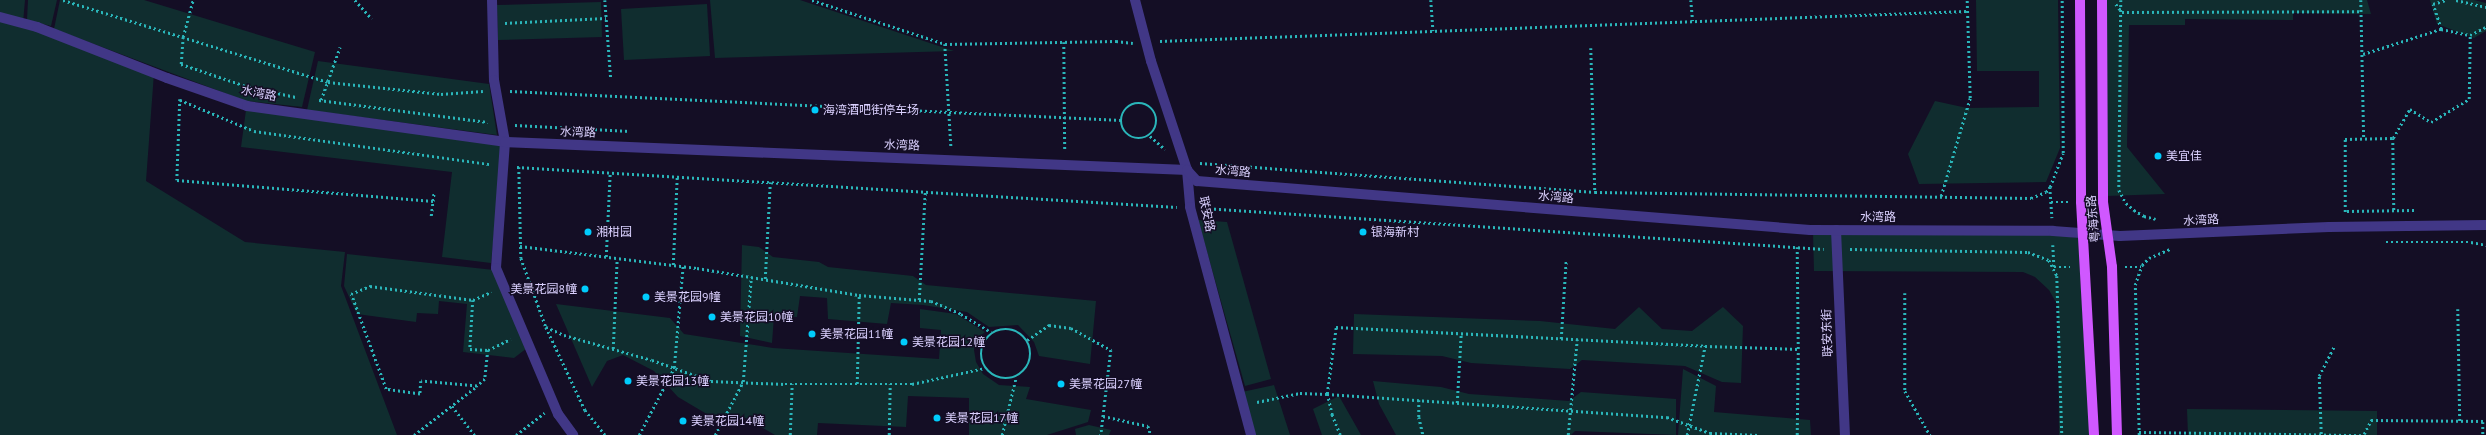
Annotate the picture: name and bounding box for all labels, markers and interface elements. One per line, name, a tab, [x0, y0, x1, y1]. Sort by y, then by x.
street label: 水湾路	[240, 82, 278, 104]
place label: 海湾酒吧街停车场	[823, 103, 919, 117]
marker: 海湾酒吧街停车场	[810, 105, 820, 115]
street label: 水湾路	[560, 124, 596, 140]
street label: 水湾路	[884, 137, 920, 153]
place label: 美宜佳	[2166, 149, 2202, 163]
marker: 美宜佳	[2153, 151, 2163, 161]
street label: 水湾路	[1214, 162, 1252, 180]
street label: 水湾路	[1537, 188, 1575, 206]
street label: 粤海东路	[2084, 194, 2102, 244]
street label: 联安路	[1196, 195, 1218, 233]
street label: 水湾路	[1860, 210, 1896, 224]
street label: 水湾路	[2183, 212, 2219, 228]
place label: 湘柑园	[596, 225, 632, 239]
place label: 银海新村	[1371, 225, 1419, 239]
marker: 湘柑园	[583, 227, 593, 237]
marker: 银海新村	[1358, 227, 1368, 237]
place label: 美景花园8幢	[510, 282, 577, 296]
marker: 美景花园8幢	[580, 284, 590, 294]
place label: 美景花园9幢	[654, 290, 721, 304]
marker: 美景花园9幢	[641, 292, 651, 302]
street label: 联安东街	[1819, 309, 1835, 357]
place label: 美景花园10幢	[720, 310, 793, 324]
marker: 美景花园10幢	[707, 312, 717, 322]
place label: 美景花园11幢	[820, 327, 893, 341]
marker: 美景花园11幢	[807, 329, 817, 339]
place label: 美景花园12幢	[912, 335, 985, 349]
marker: 美景花园12幢	[899, 337, 909, 347]
place label: 美景花园13幢	[636, 374, 709, 388]
marker: 美景花园13幢	[623, 376, 633, 386]
place label: 美景花园27幢	[1069, 377, 1142, 391]
marker: 美景花园27幢	[1056, 379, 1066, 389]
place label: 美景花园17幢	[945, 411, 1018, 425]
marker: 美景花园17幢	[932, 413, 942, 423]
place label: 美景花园14幢	[691, 414, 764, 428]
marker: 美景花园14幢	[678, 416, 688, 426]

